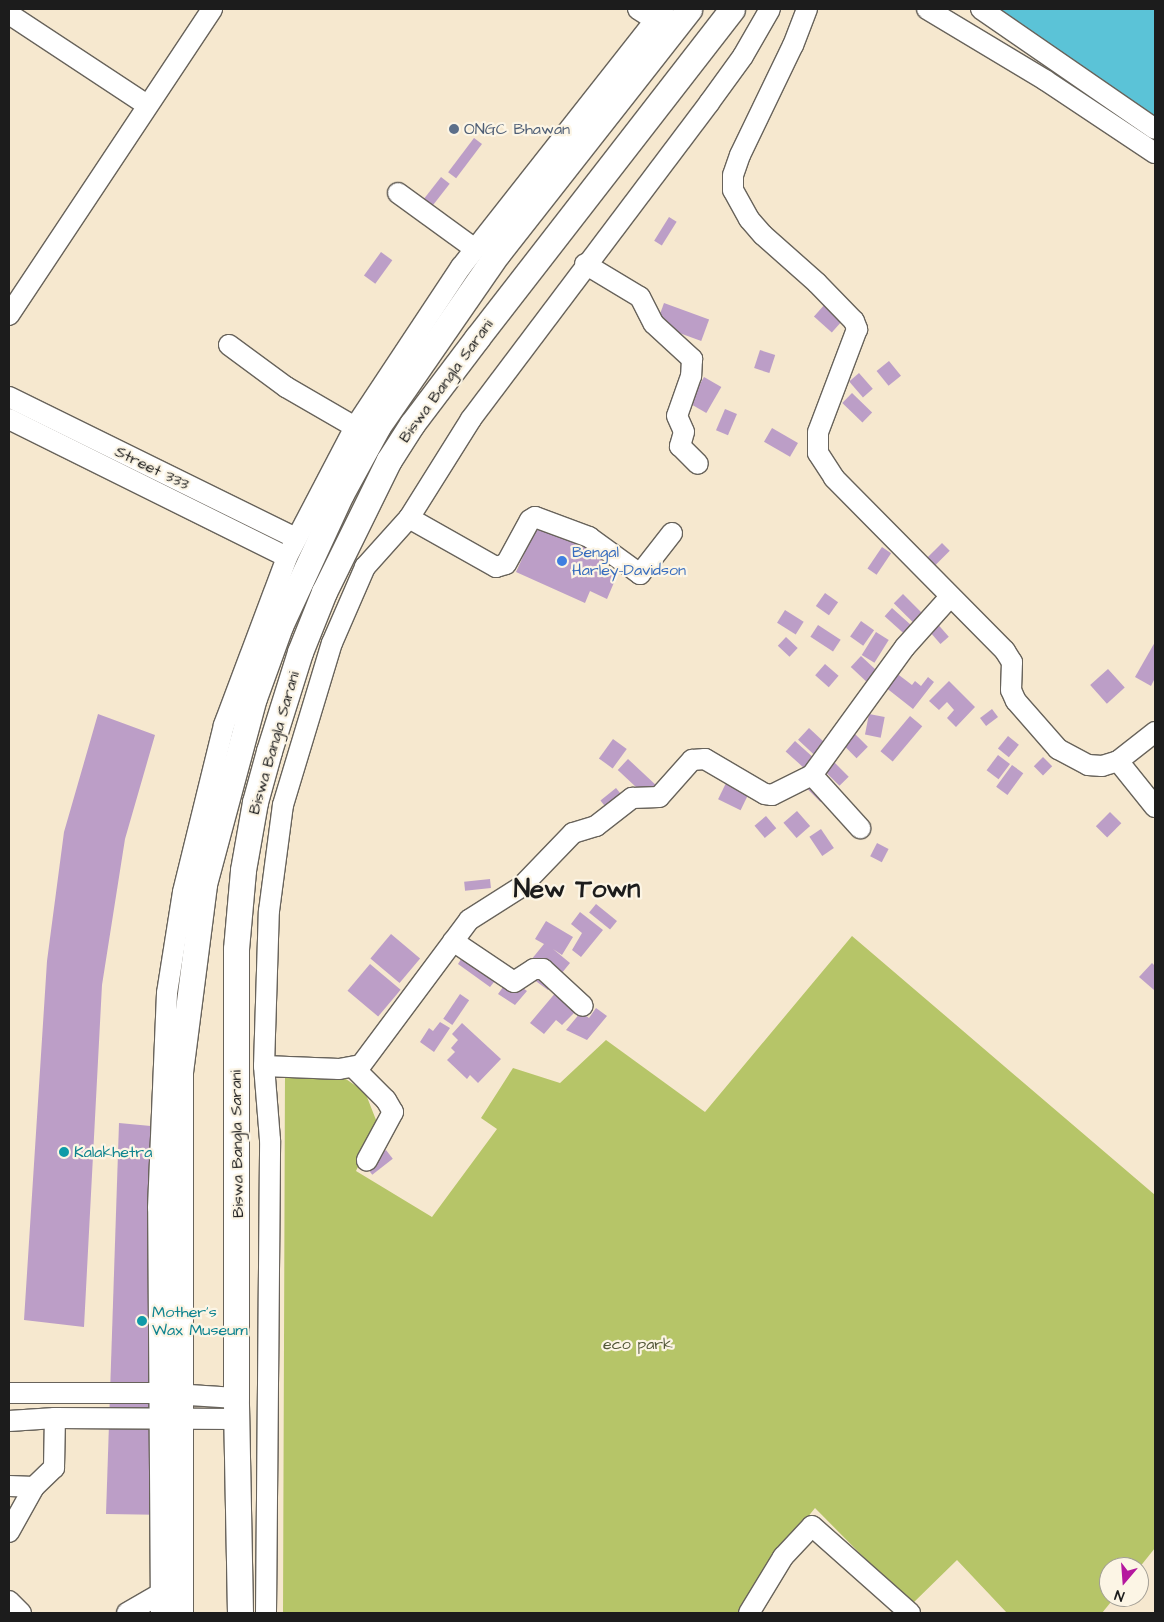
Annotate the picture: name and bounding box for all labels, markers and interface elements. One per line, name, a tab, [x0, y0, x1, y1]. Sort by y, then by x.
place label: ONGC Bhawan	[464, 119, 570, 139]
marker: ONGC Bhawan	[448, 123, 460, 135]
street label: Biswa Bangla Sarani	[395, 316, 497, 446]
street label: Street 333	[112, 442, 192, 494]
place label: Bengal Harley-Davidson	[572, 542, 686, 580]
marker: Bengal Harley-Davidson	[556, 555, 568, 567]
street label: Biswa Bangla Sarani	[244, 669, 304, 817]
district label: New Town	[514, 874, 640, 906]
street label: Biswa Bangla Sarani	[226, 1070, 248, 1218]
place label: Kalakhetra	[74, 1142, 152, 1162]
marker: Kalakhetra	[58, 1146, 70, 1158]
place label: Mother's Wax Museum	[152, 1302, 248, 1340]
marker: Mother's Wax Museum	[136, 1315, 148, 1327]
park label: eco park	[603, 1334, 673, 1354]
north arrow	[1099, 1557, 1149, 1607]
text: N	[1112, 1584, 1127, 1606]

